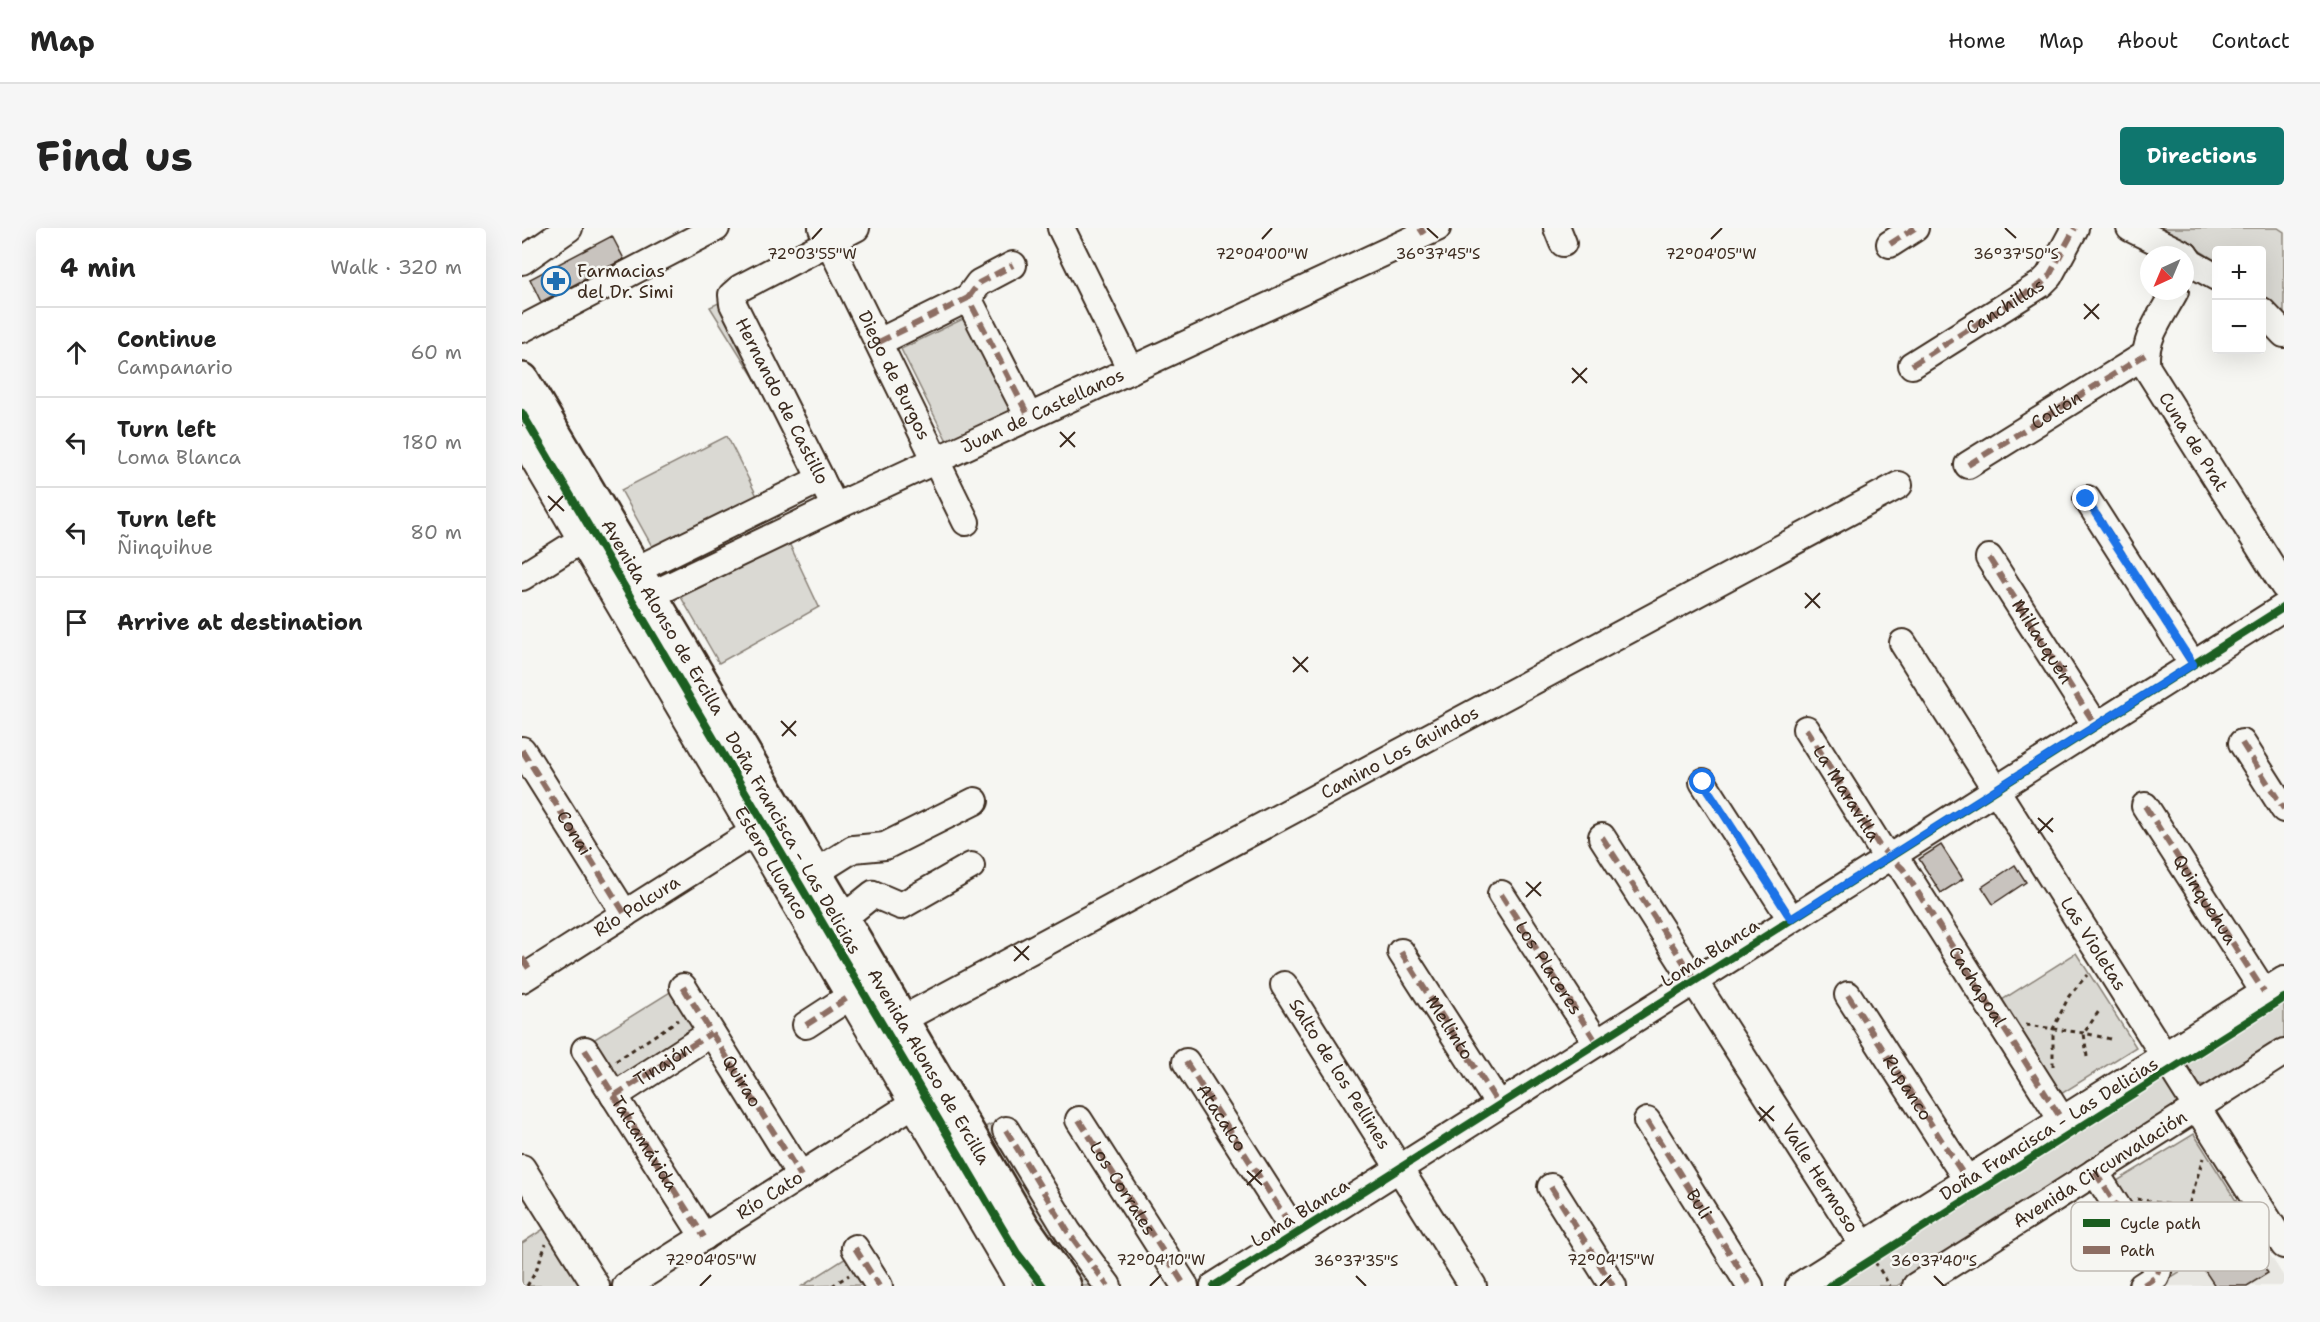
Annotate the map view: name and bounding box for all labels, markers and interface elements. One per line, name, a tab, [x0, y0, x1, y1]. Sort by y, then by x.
text: Map	[30, 22, 95, 60]
text: Home	[1948, 27, 2006, 55]
text: Map	[2039, 27, 2084, 55]
text: About	[2117, 27, 2178, 55]
text: Contact	[2211, 27, 2290, 55]
button: Directions	[2120, 127, 2284, 185]
text: Find us	[36, 128, 193, 184]
text: 72°03'55"W	[767, 244, 857, 264]
text: 72°04'00"W	[1216, 244, 1308, 264]
text: 36°37'45"S	[1396, 244, 1480, 264]
text: 72°04'05"W	[1665, 244, 1757, 264]
text: 36°37'50"S	[1973, 244, 2059, 264]
north arrow	[2140, 246, 2194, 300]
map controls	[2212, 246, 2266, 354]
button: +	[2212, 246, 2266, 300]
text: 4 min	[60, 250, 136, 285]
text: Walk · 320 m	[330, 254, 462, 280]
place label: Farmacias del Dr. Simi	[577, 259, 674, 304]
pharmacy icon: Farmacias del Dr. Simi	[540, 265, 572, 297]
street label: Canchillas	[1961, 273, 2049, 340]
button: −	[2212, 300, 2266, 354]
street label: Diego de Burgos	[852, 307, 936, 444]
street label: Hernando de Castillo	[730, 314, 834, 488]
text: Continue	[117, 325, 217, 354]
icon: ahead	[60, 336, 93, 369]
text: 60 m	[410, 339, 462, 365]
text: Campanario	[117, 354, 233, 380]
street label: Juan de Castellanos	[957, 363, 1128, 459]
street label: Coltón	[2026, 385, 2086, 435]
street label: Cuna de Prat	[2153, 388, 2234, 496]
text: Turn left	[117, 415, 216, 444]
icon: left	[60, 426, 93, 459]
text: 180 m	[402, 429, 462, 455]
text: Loma Blanca	[117, 444, 241, 470]
route end	[2072, 485, 2098, 511]
text: Turn left	[117, 505, 216, 534]
street label: Avenida Alonso de Ercilla	[596, 515, 730, 720]
icon: left	[60, 516, 93, 549]
text: 80 m	[410, 519, 462, 545]
text: Ñinquihue	[117, 534, 213, 560]
street label: Millauquén	[2006, 595, 2078, 688]
icon: arrive	[60, 606, 93, 639]
text: Arrive at destination	[117, 608, 363, 637]
street label: Camino Los Guindos	[1317, 700, 1483, 805]
street label: Doña Francisca - Las Delicias	[719, 727, 867, 959]
street label: La Maravilla	[1807, 741, 1886, 846]
route start	[1689, 768, 1715, 794]
street label: Estero Lluanco	[729, 802, 814, 924]
street label: Conai	[551, 806, 597, 860]
street label: Quinquehua	[2167, 850, 2243, 949]
street label: Río Polcura	[589, 870, 684, 942]
street label: Las Violetas	[2055, 892, 2132, 995]
street label: Loma Blanca	[1656, 913, 1764, 993]
street label: Los Placeres	[1510, 916, 1588, 1020]
street label: Cachapoal	[1943, 942, 2012, 1031]
street label: Avenida Alonso de Ercilla	[862, 964, 996, 1169]
street label: Mellinto	[1420, 991, 1479, 1064]
street label: Salto de los Pellines	[1283, 994, 1396, 1154]
street label: Tinajón	[629, 1037, 696, 1092]
street label: Quirao	[716, 1050, 767, 1112]
street label: Rupanco	[1877, 1050, 1938, 1125]
street label: Doña Francisca - Las Delicias	[1935, 1052, 2163, 1206]
street label: Atacalco	[1191, 1079, 1252, 1156]
street label: Talcamávida	[605, 1091, 684, 1196]
street label: Avenida Circunvalación	[2008, 1105, 2191, 1233]
street label: Valle Hermoso	[1776, 1119, 1864, 1237]
street label: Los Corrales	[1084, 1137, 1162, 1240]
street label: Río Cato	[732, 1165, 807, 1225]
street label: Loma Blanca	[1246, 1173, 1354, 1253]
street label: Buli	[1680, 1184, 1717, 1224]
legend	[2071, 1202, 2269, 1271]
text: Cycle path	[2120, 1213, 2201, 1234]
text: Path	[2120, 1240, 2155, 1261]
text: 72°04'05"W	[665, 1250, 757, 1270]
text: 72°04'10"W	[1117, 1250, 1205, 1270]
text: 72°04'15"W	[1567, 1250, 1655, 1270]
text: 36°37'35"S	[1314, 1251, 1398, 1271]
text: 36°37'40"S	[1891, 1251, 1977, 1271]

